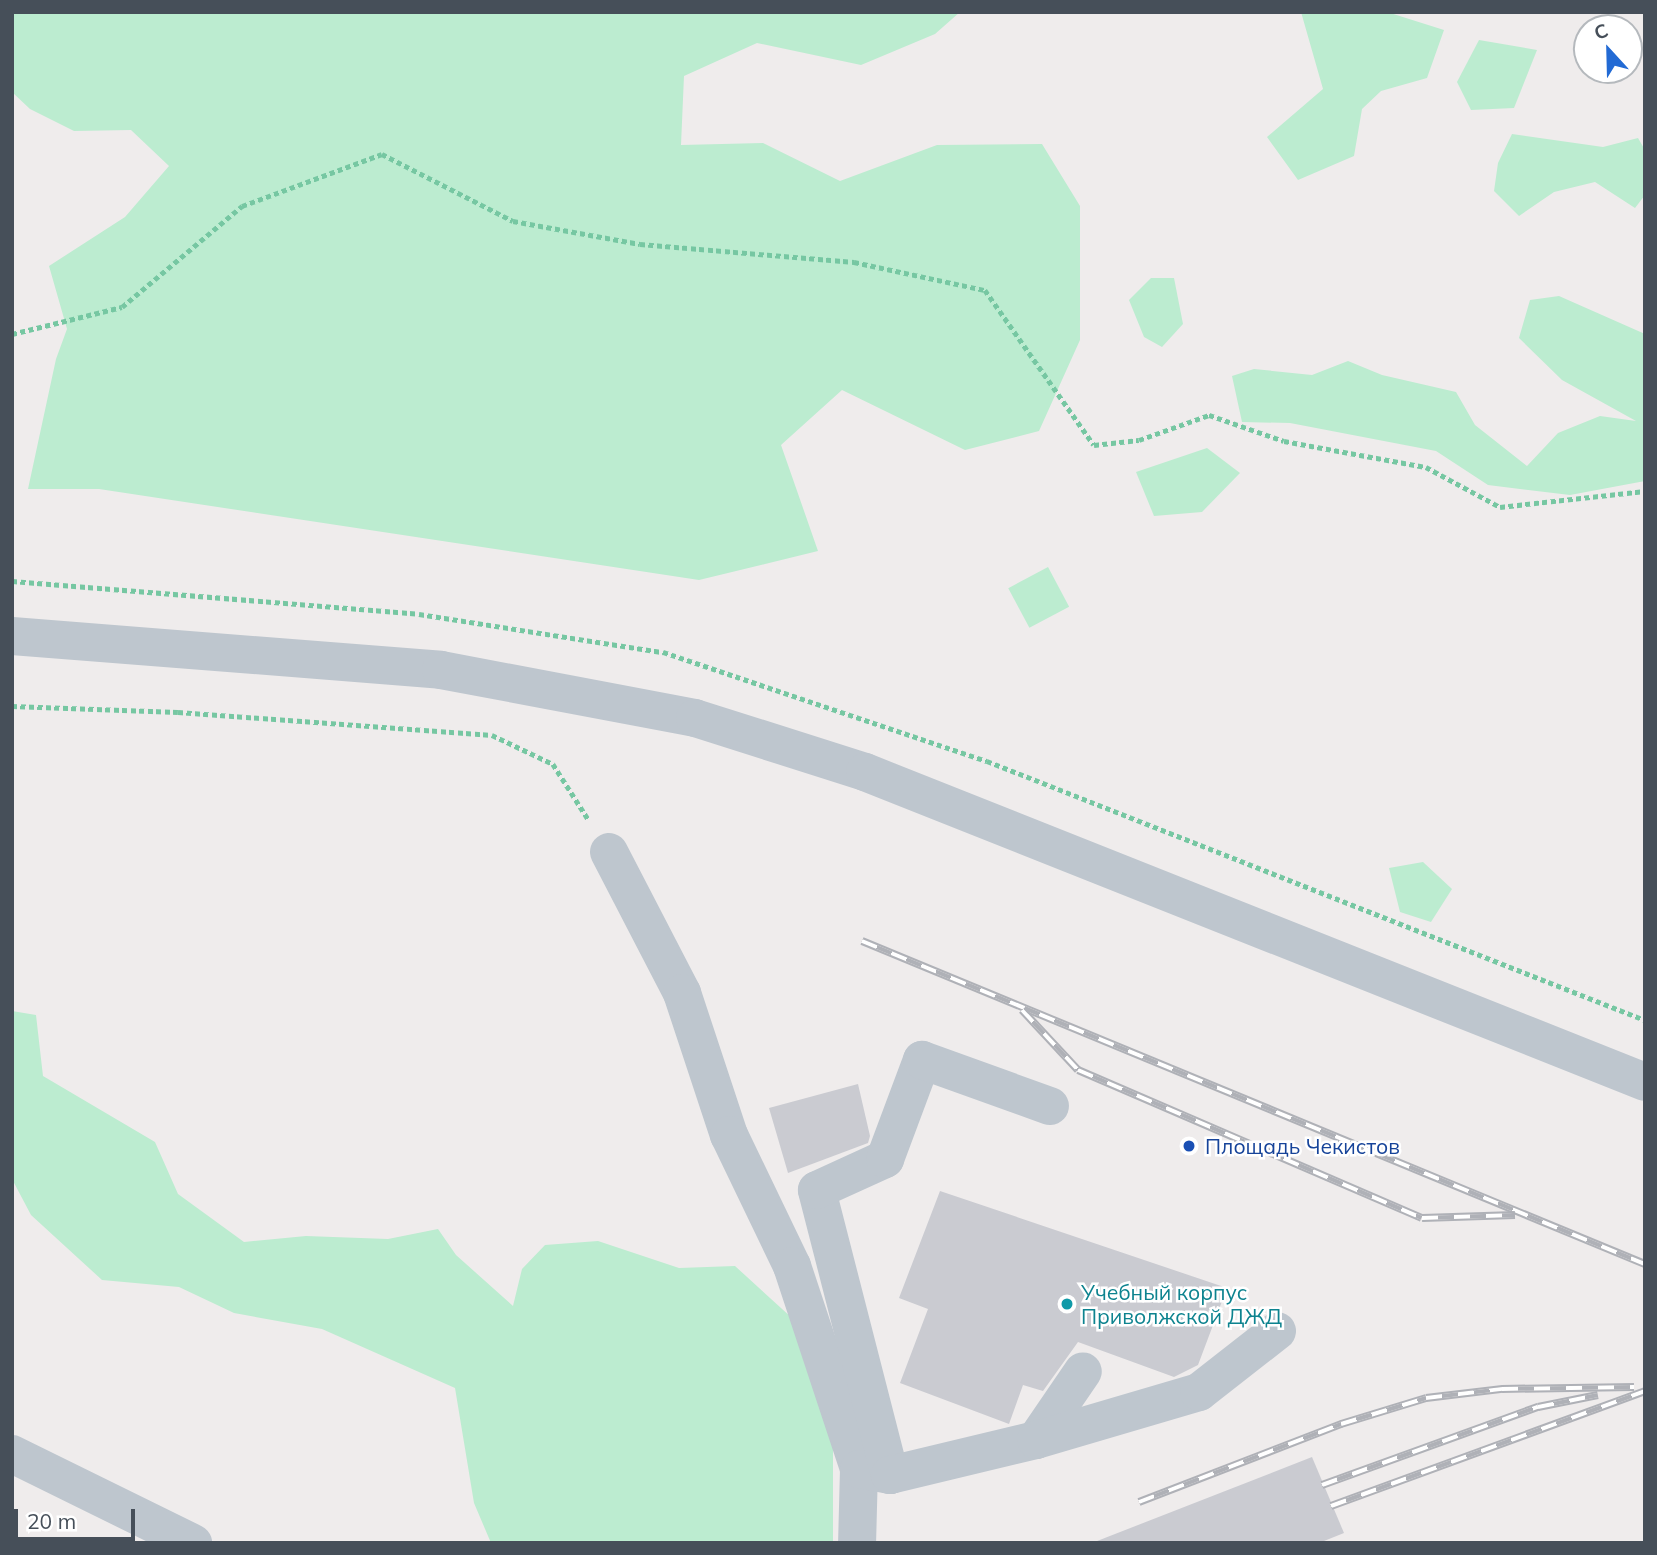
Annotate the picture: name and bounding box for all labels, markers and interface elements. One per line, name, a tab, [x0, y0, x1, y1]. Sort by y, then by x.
north arrow	[1573, 14, 1643, 84]
text: С	[1590, 18, 1611, 45]
place label: Площадь Чекистов	[1205, 1133, 1400, 1159]
marker: Площадь Чекистов	[1179, 1136, 1199, 1156]
place label: Учебный корпус Приволжской ДЖД	[1081, 1279, 1282, 1329]
marker: Учебный корпус Приволжской ДЖД	[1059, 1296, 1075, 1312]
scale bar	[18, 1496, 138, 1540]
text: 20 m	[27, 1508, 76, 1534]

